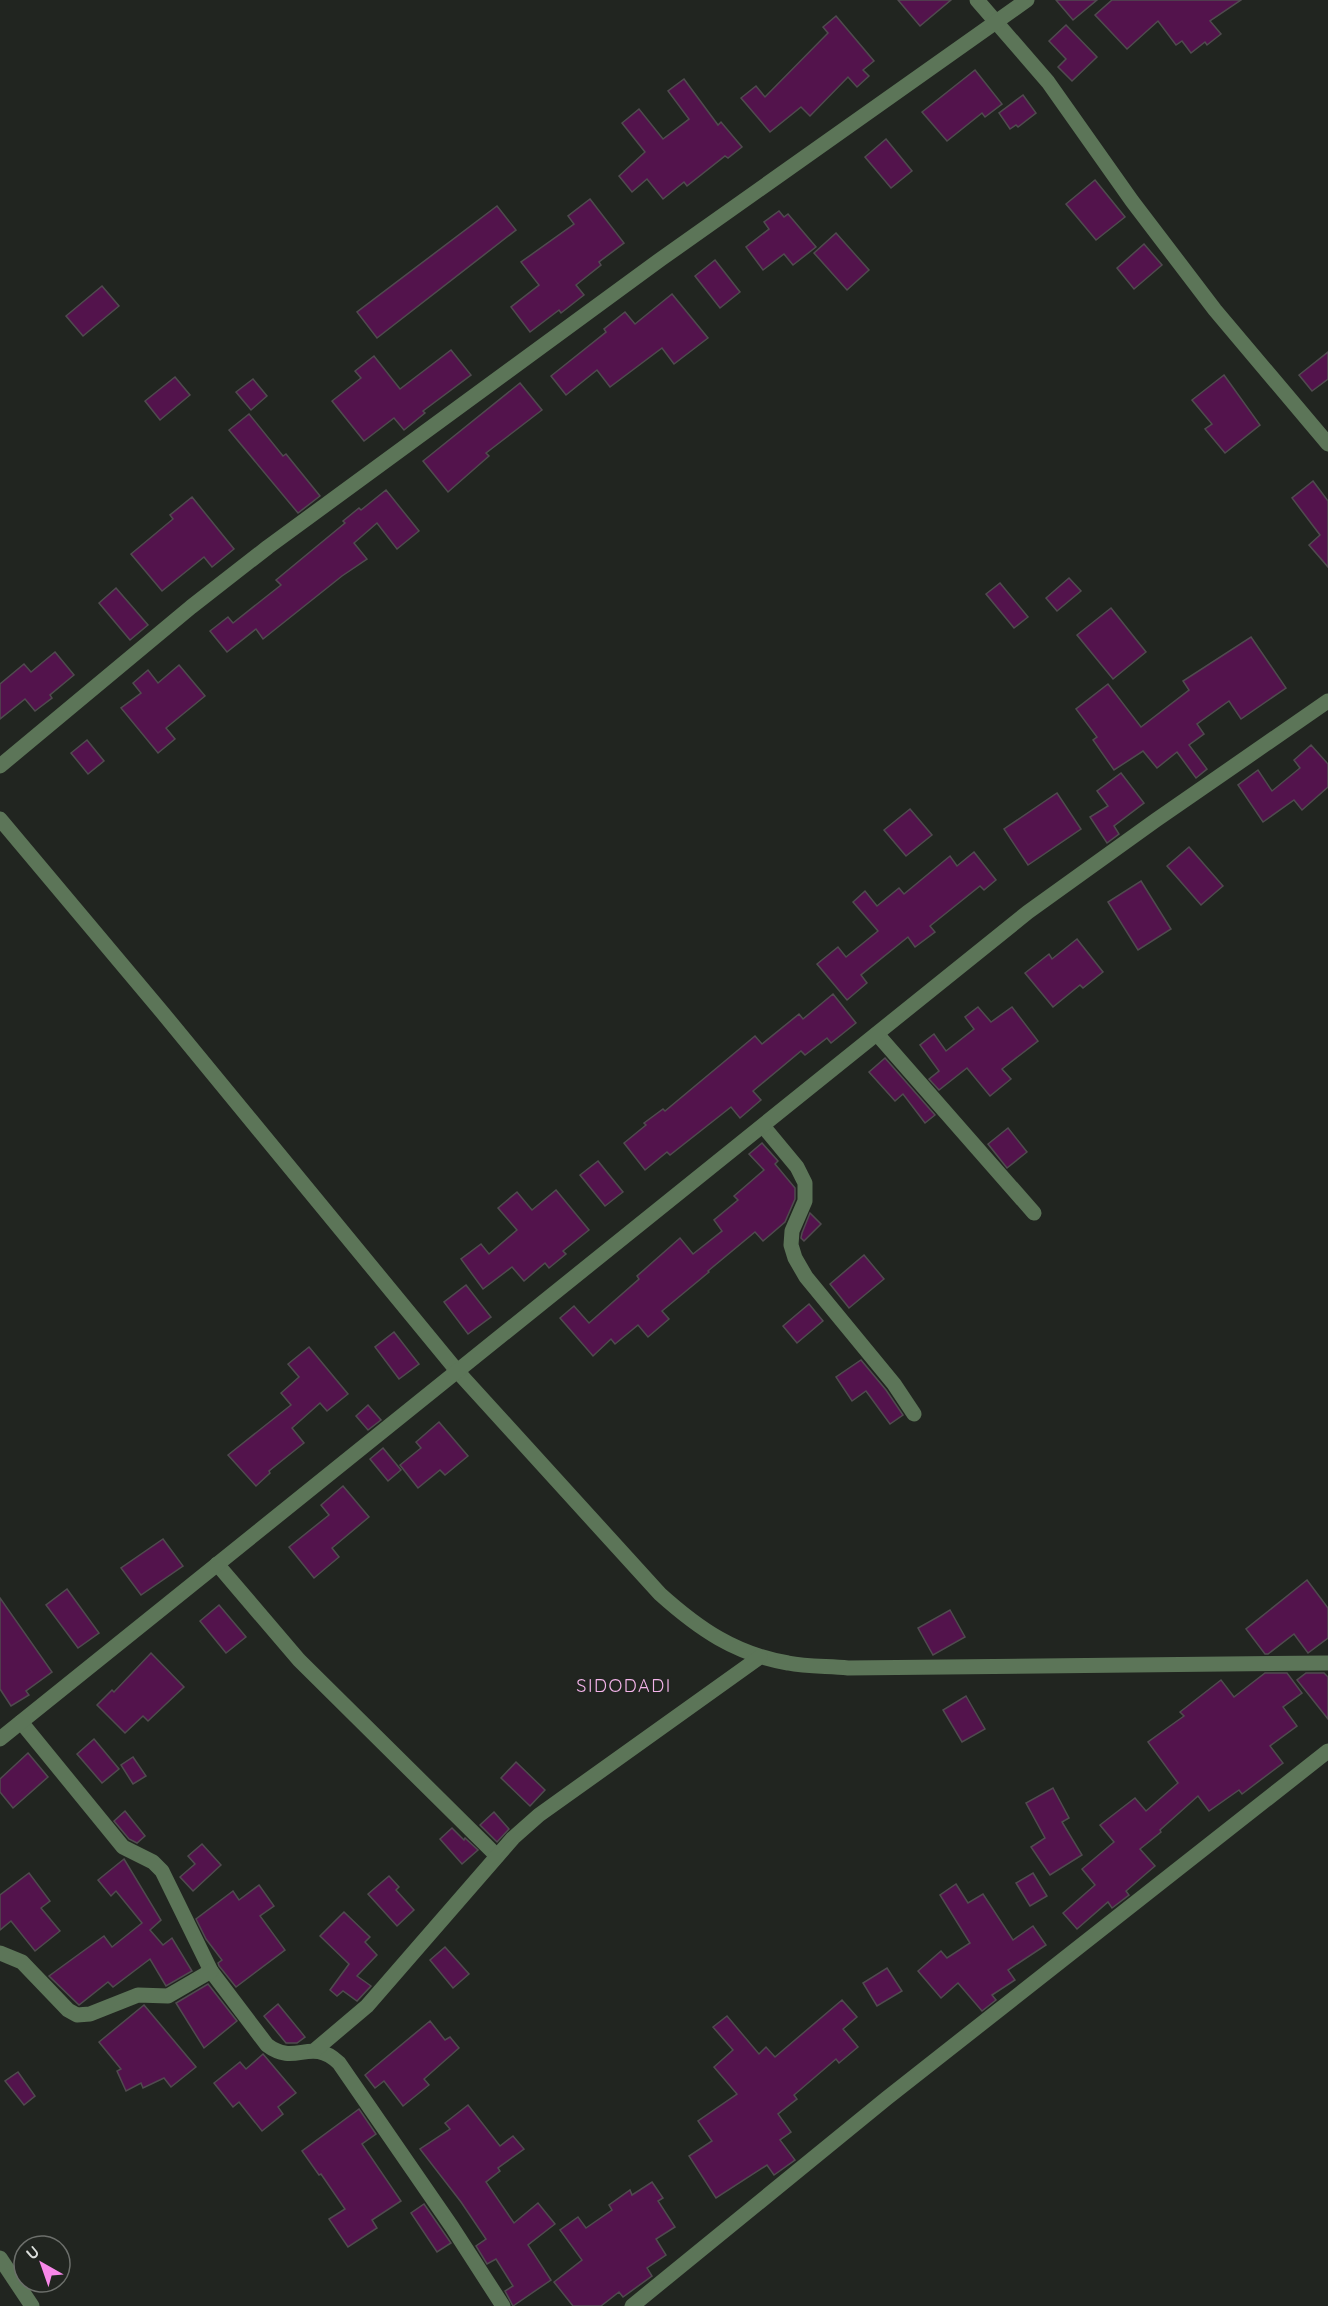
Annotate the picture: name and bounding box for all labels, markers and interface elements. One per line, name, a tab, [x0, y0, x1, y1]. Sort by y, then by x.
district label: SIDODADI	[576, 1674, 672, 1697]
north arrow	[12, 2234, 72, 2294]
text: U	[22, 2241, 43, 2264]

